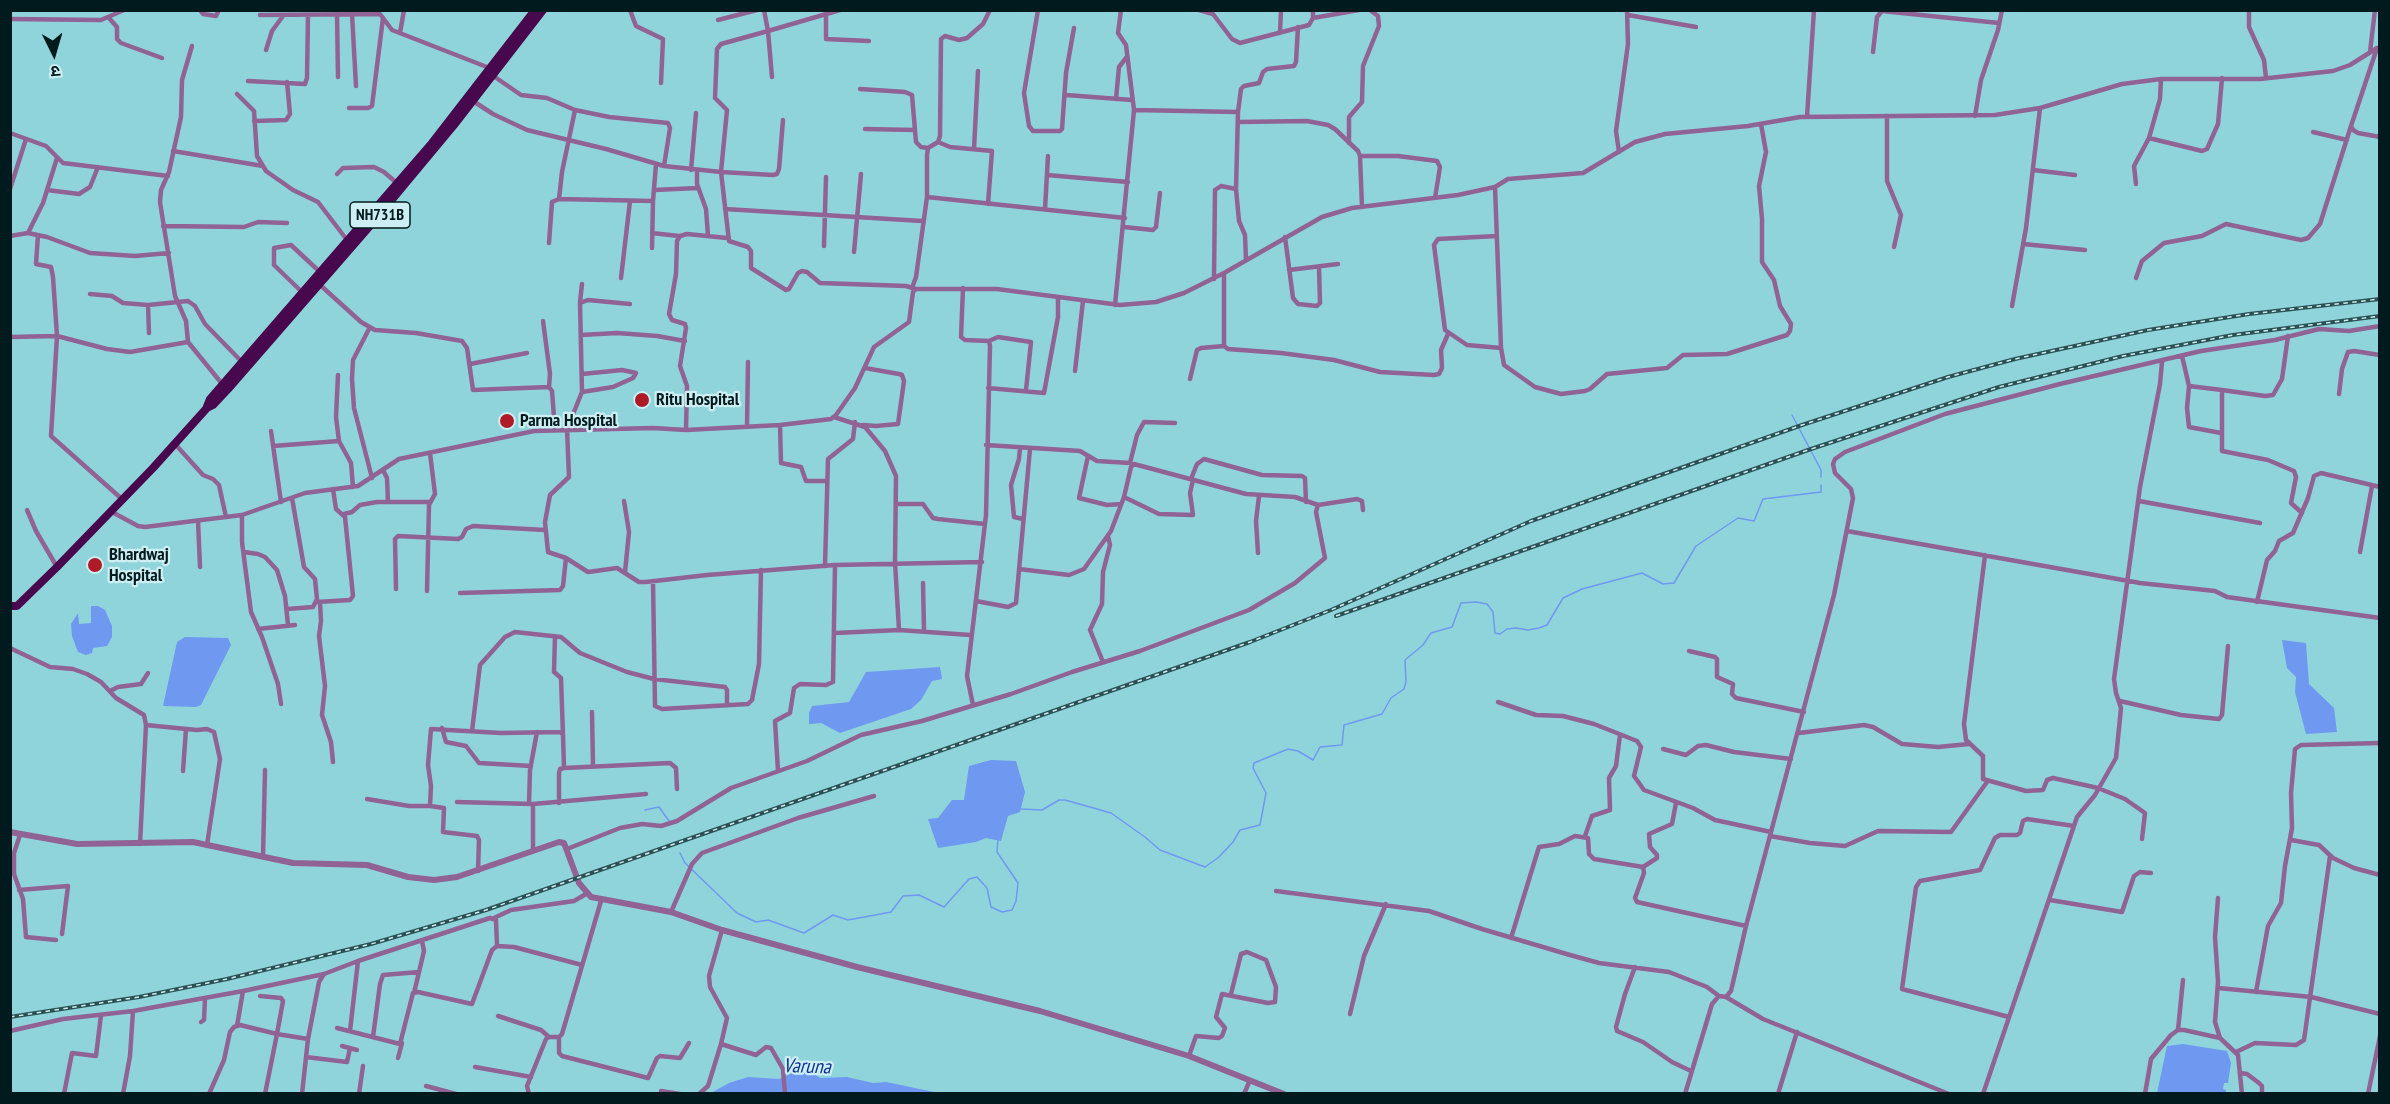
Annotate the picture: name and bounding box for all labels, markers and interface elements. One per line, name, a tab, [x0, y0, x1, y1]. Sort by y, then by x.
north arrow	[24, 24, 84, 84]
text: उ	[50, 62, 61, 82]
road number: NH731B	[350, 202, 410, 228]
place label: Ritu Hospital	[656, 389, 739, 411]
marker: Ritu Hospital	[633, 391, 651, 409]
place label: Parma Hospital	[520, 410, 617, 432]
marker: Parma Hospital	[498, 412, 516, 430]
place label: Bhardwaj Hospital	[109, 544, 169, 586]
marker: Bhardwaj Hospital	[86, 556, 104, 574]
water label: Varuna	[783, 1054, 831, 1080]

